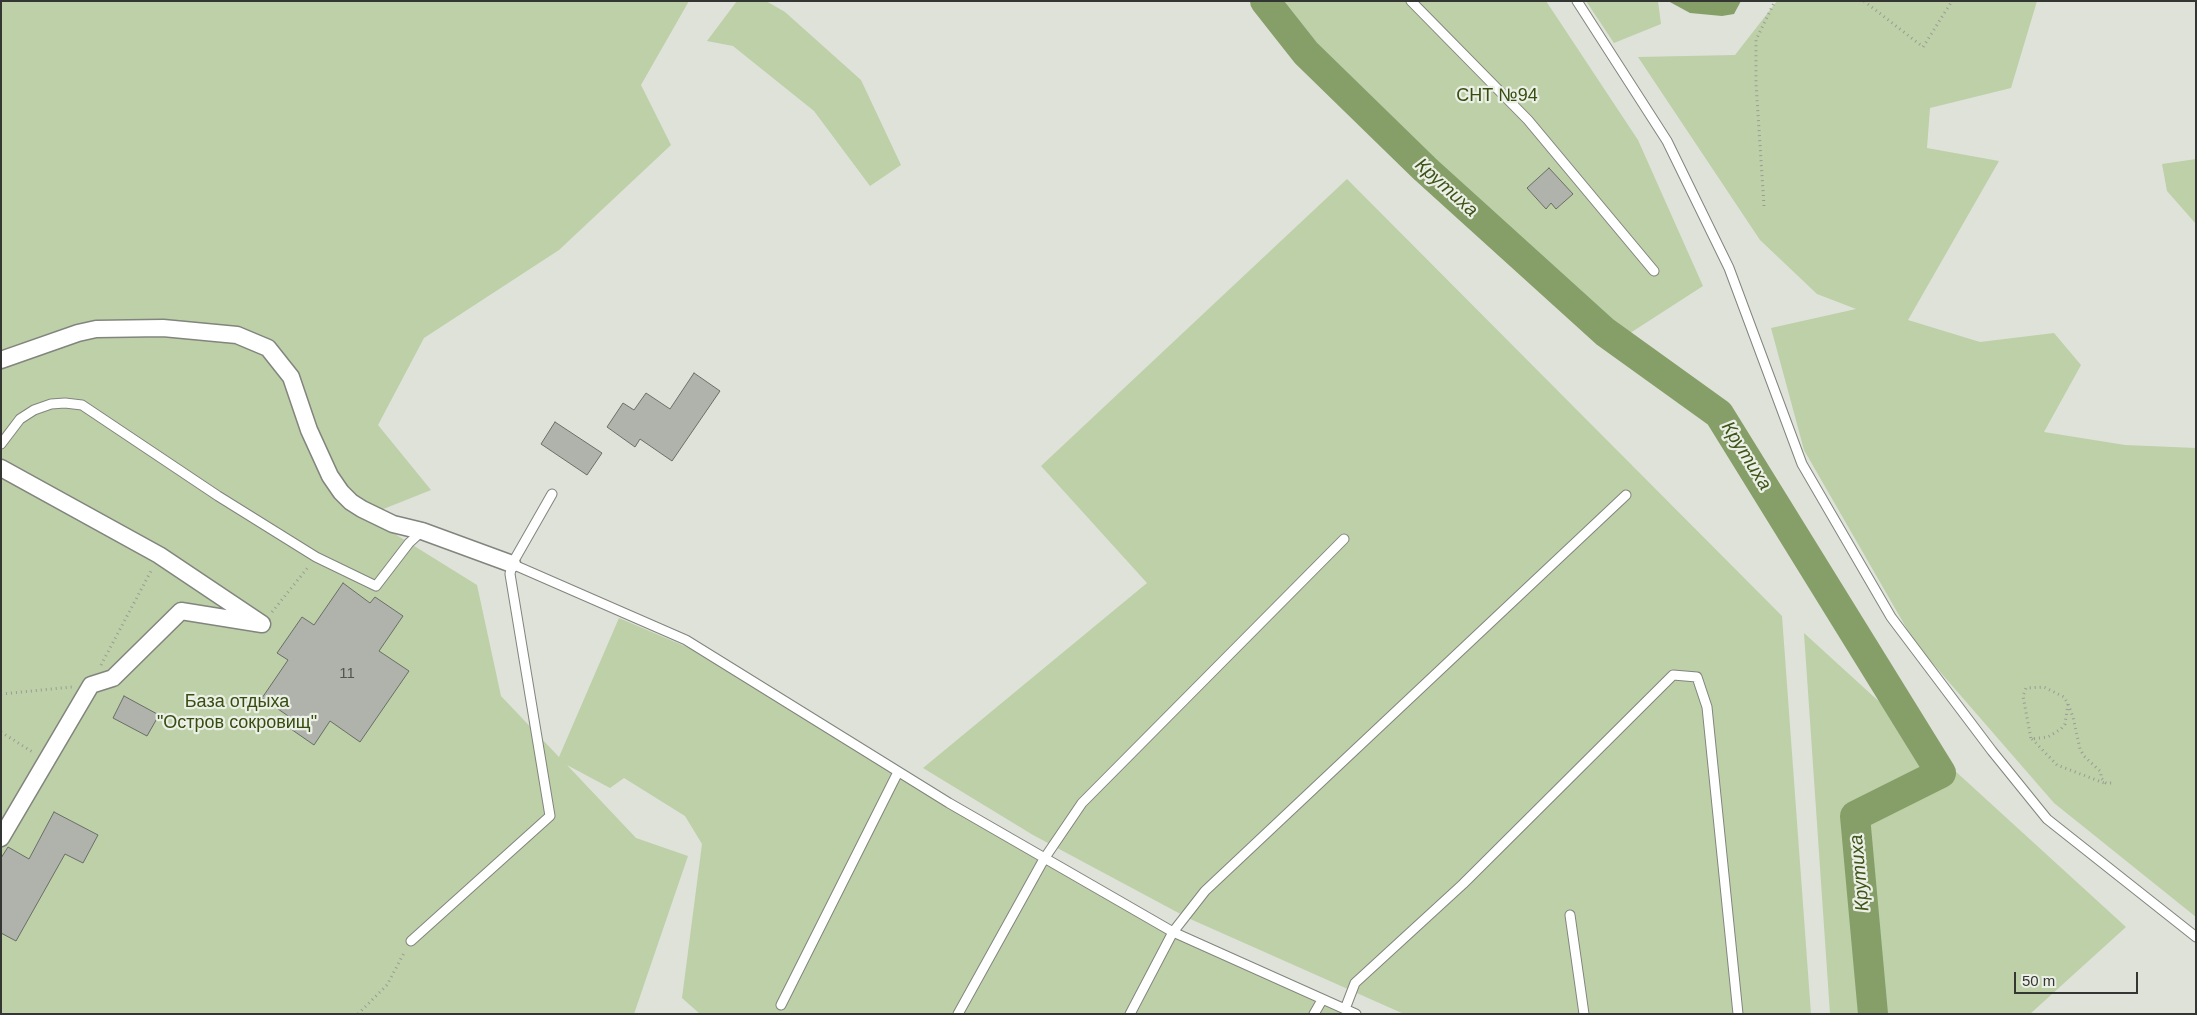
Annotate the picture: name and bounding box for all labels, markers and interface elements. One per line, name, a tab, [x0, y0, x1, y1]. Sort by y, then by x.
park label: СНТ №94	[1456, 85, 1538, 107]
water label: Крутиха	[1410, 154, 1482, 222]
water label: Крутиха	[1716, 417, 1776, 495]
house number: 11	[339, 665, 355, 683]
park label: База отдыха "Остров сокровищ"	[157, 691, 317, 734]
water label: Крутиха	[1845, 834, 1875, 912]
scale bar	[2017, 962, 2141, 994]
text: 50 m	[2022, 972, 2055, 989]

